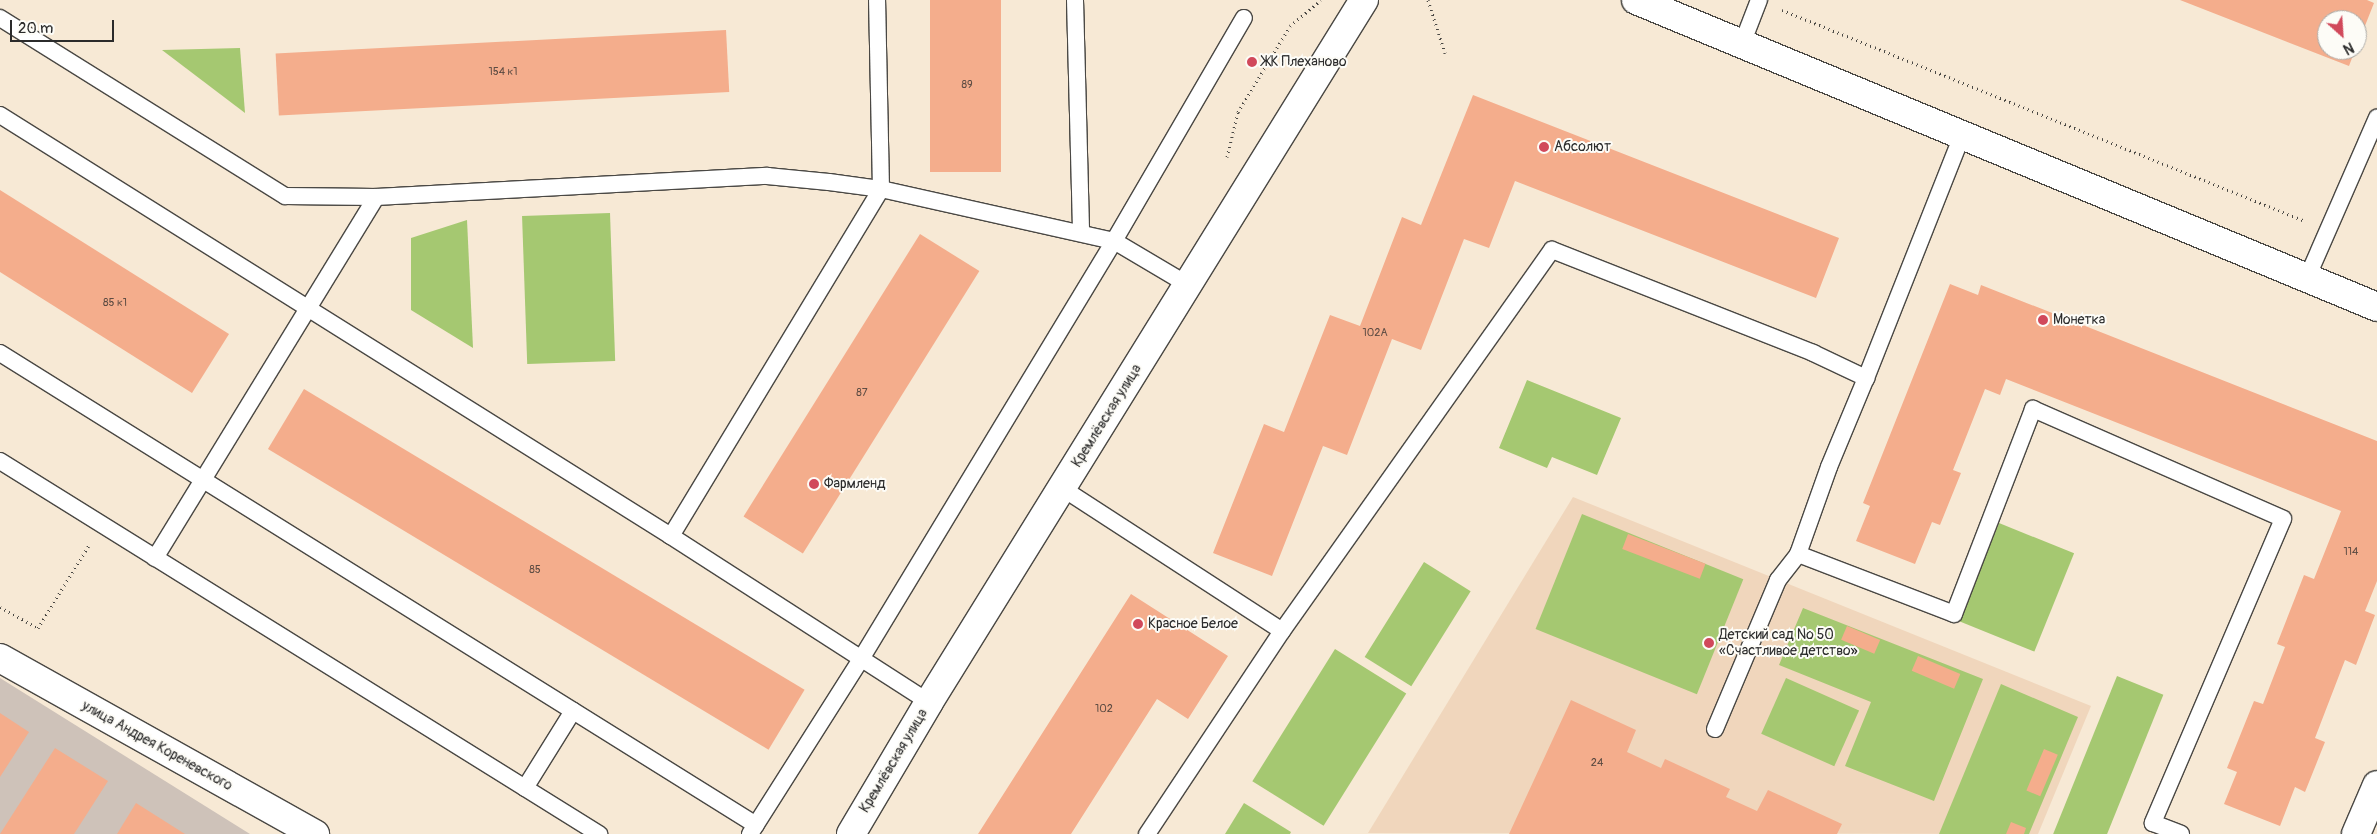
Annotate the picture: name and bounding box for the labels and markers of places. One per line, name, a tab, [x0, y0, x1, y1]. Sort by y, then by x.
place label: ЖК Плеханово	[1262, 54, 1347, 70]
marker: ЖК Плеханово	[1246, 56, 1258, 68]
place label: Абсолют	[1554, 139, 1611, 155]
marker: Абсолют	[1538, 141, 1550, 153]
place label: Монетка	[2053, 312, 2105, 328]
marker: Монетка	[2037, 314, 2049, 326]
place label: Фармленд	[824, 476, 885, 492]
marker: Фармленд	[808, 478, 820, 490]
place label: Красное Белое	[1148, 616, 1238, 632]
marker: Красное Белое	[1132, 618, 1144, 630]
place label: Детский сад № 50 «Счастливое детство»	[1719, 627, 1858, 660]
marker: Детский сад № 50 «Счастливое детство»	[1703, 637, 1715, 649]

